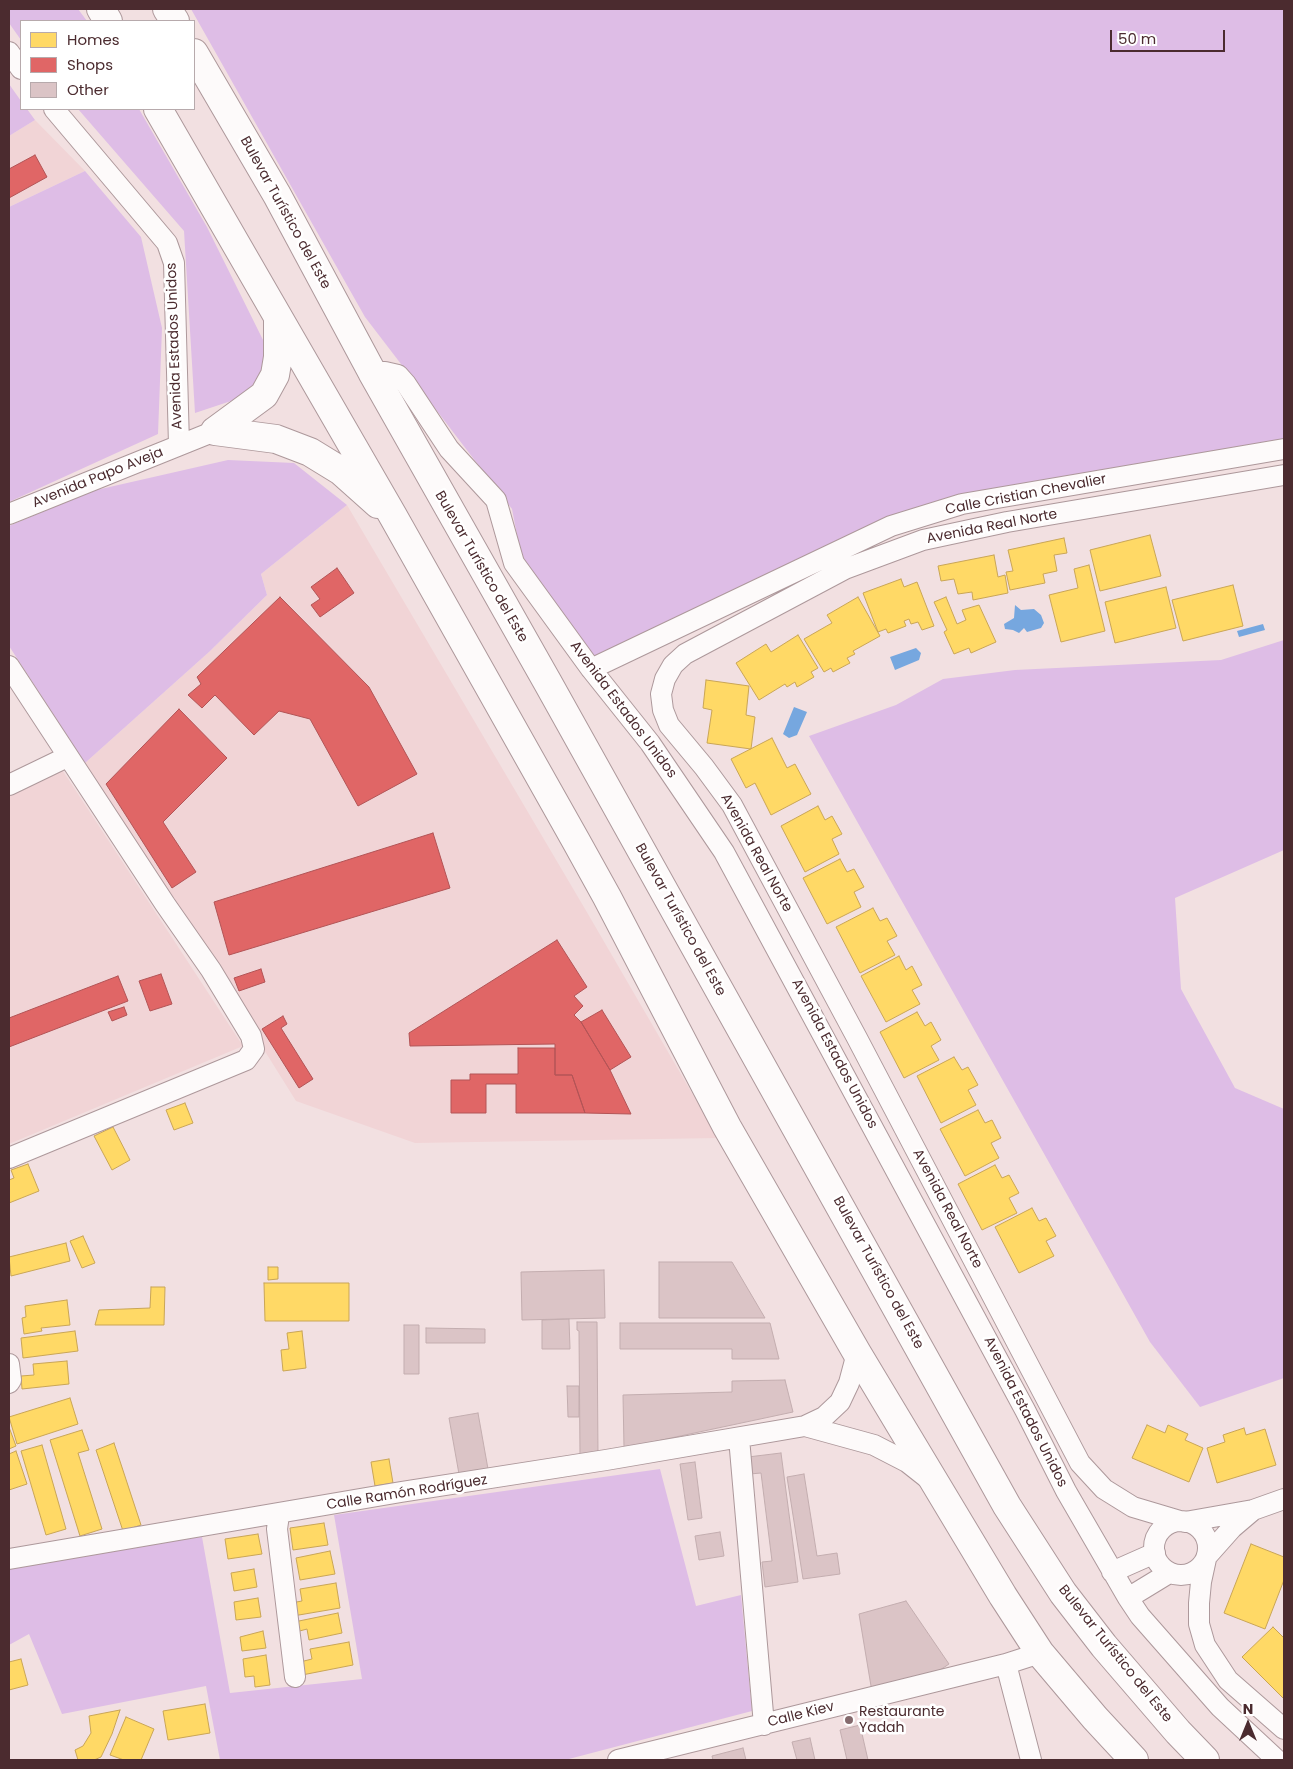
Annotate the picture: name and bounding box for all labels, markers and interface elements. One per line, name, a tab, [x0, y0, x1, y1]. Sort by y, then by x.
legend	[20, 20, 195, 110]
scale bar	[1113, 20, 1228, 52]
text: 50 m	[1118, 28, 1156, 49]
text: Homes	[67, 29, 120, 50]
text: Shops	[67, 54, 113, 75]
text: Other	[67, 79, 109, 100]
street label: Bulevar Turístico del Este	[236, 134, 334, 292]
street label: Avenida Estados Unidos	[164, 262, 186, 430]
street label: Avenida Papo Aveja	[30, 444, 166, 512]
street label: Calle Cristian Chevalier	[944, 471, 1108, 519]
street label: Bulevar Turístico del Este	[431, 488, 531, 646]
street label: Avenida Real Norte	[925, 506, 1059, 548]
street label: Avenida Estados Unidos	[566, 638, 680, 782]
street label: Avenida Real Norte	[716, 791, 796, 915]
street label: Bulevar Turístico del Este	[631, 841, 729, 999]
street label: Avenida Estados Unidos	[787, 976, 881, 1132]
street label: Avenida Real Norte	[908, 1146, 986, 1272]
street label: Bulevar Turístico del Este	[829, 1194, 927, 1352]
street label: Avenida Estados Unidos	[980, 1334, 1070, 1490]
street label: Calle Ramón Rodríguez	[325, 1472, 489, 1514]
street label: Bulevar Turístico del Este	[1054, 1582, 1176, 1726]
street label: Calle Kiev	[766, 1699, 836, 1731]
north arrow	[1223, 1699, 1273, 1749]
text: N	[1243, 1699, 1253, 1719]
place label: Restaurante Yadah	[859, 1704, 944, 1736]
marker: Restaurante Yadah	[843, 1714, 855, 1726]

